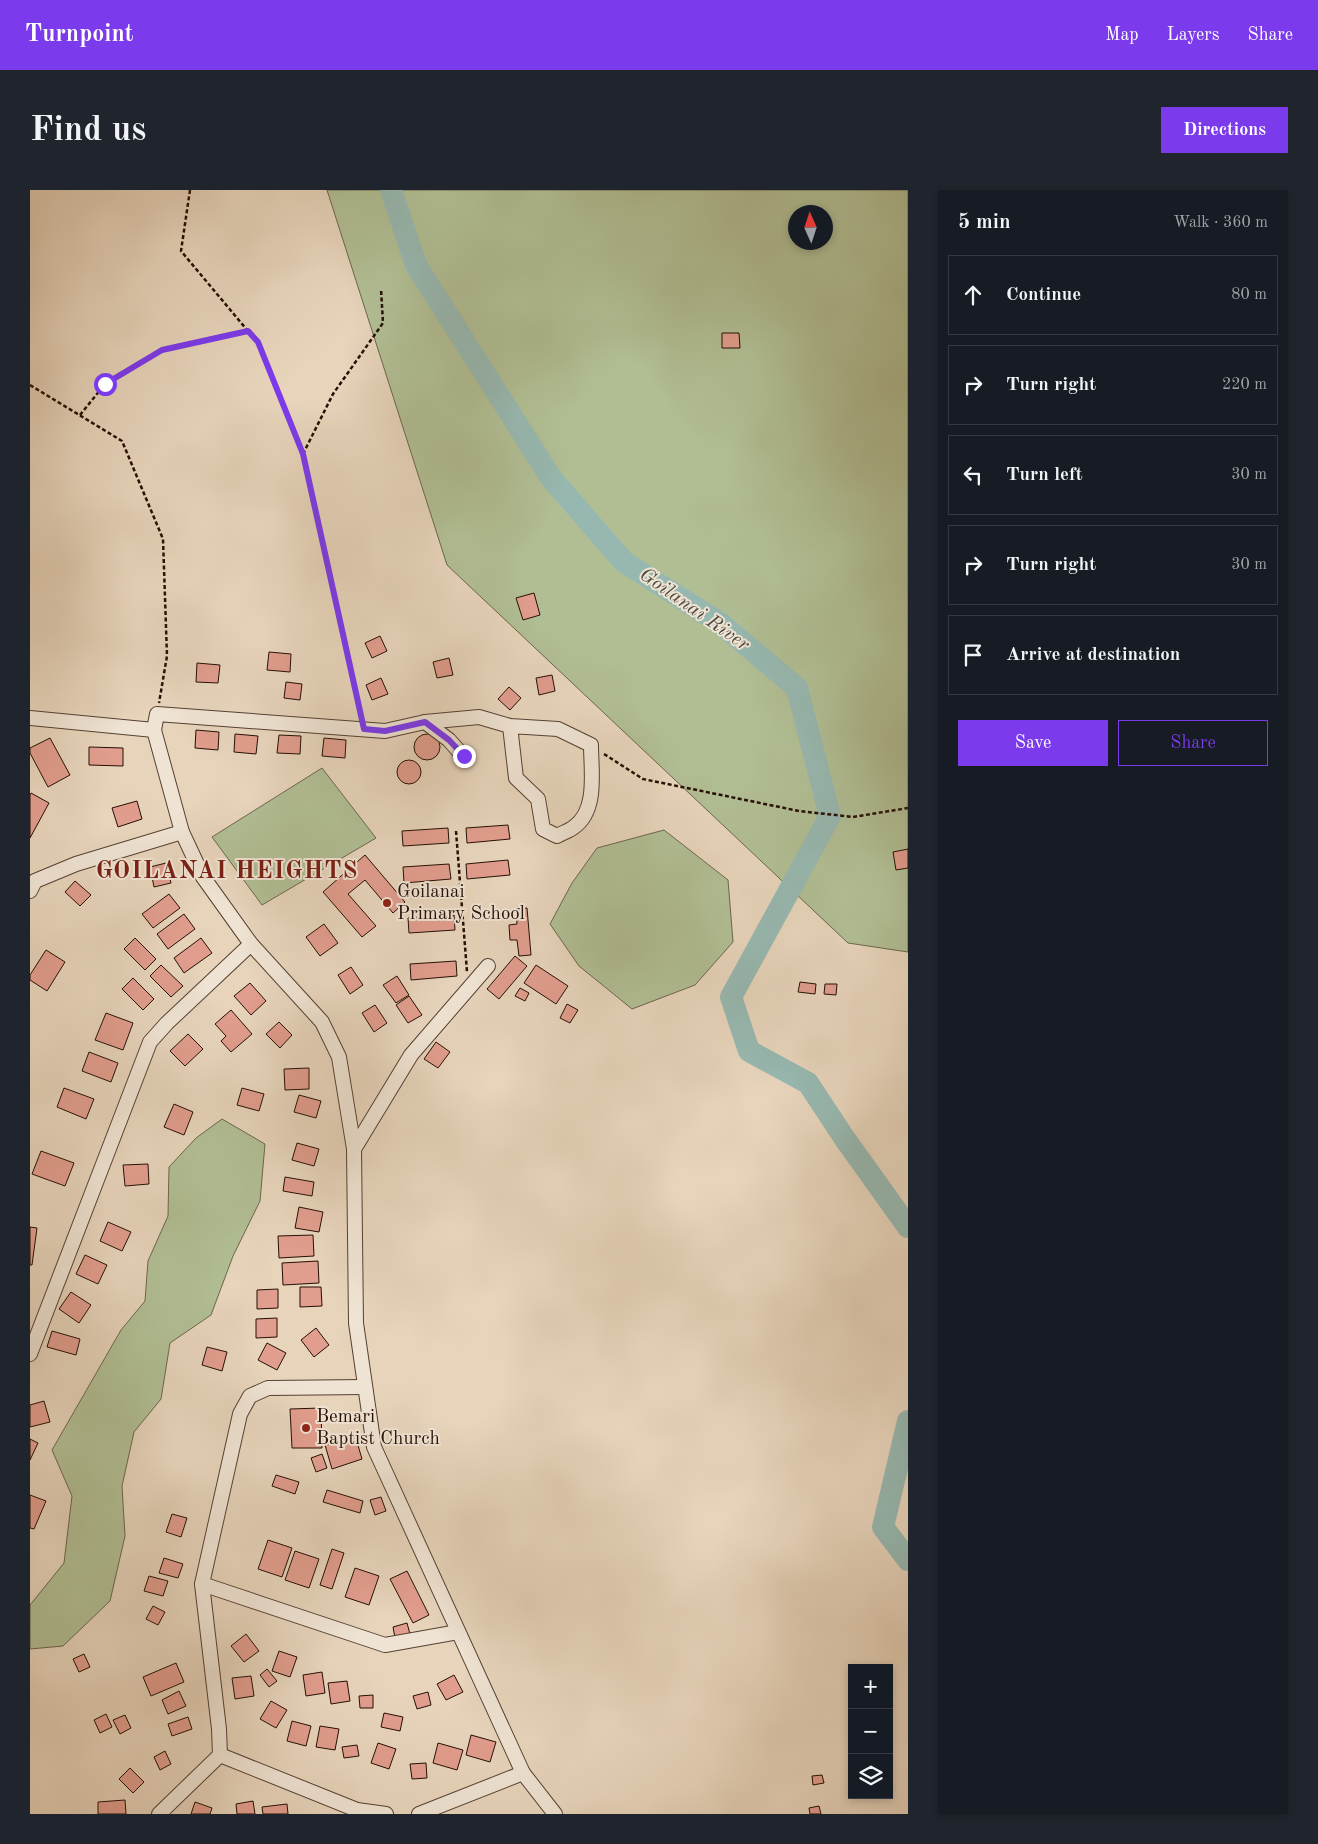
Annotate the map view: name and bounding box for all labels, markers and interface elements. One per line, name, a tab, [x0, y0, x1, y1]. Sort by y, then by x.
text: Turnpoint	[25, 23, 133, 47]
text: Map	[1105, 26, 1139, 44]
text: Layers	[1167, 26, 1219, 44]
text: Share	[1247, 26, 1293, 44]
button: Directions	[1161, 107, 1288, 153]
text: Find us	[30, 113, 146, 148]
north arrow	[788, 205, 833, 250]
text: 5 min	[958, 212, 1011, 233]
text: Walk · 360 m	[1173, 215, 1268, 231]
icon: ahead	[959, 281, 987, 309]
text: Continue	[1006, 286, 1081, 305]
text: 80 m	[1231, 287, 1267, 303]
icon: right	[959, 371, 987, 399]
route start	[94, 373, 117, 396]
text: Turn right	[1006, 376, 1096, 395]
text: 220 m	[1222, 377, 1267, 393]
icon: left	[959, 461, 987, 489]
text: Turn left	[1006, 466, 1083, 485]
text: 30 m	[1231, 467, 1267, 483]
icon: right	[959, 551, 987, 579]
text: Turn right	[1006, 556, 1096, 575]
text: 30 m	[1231, 557, 1267, 573]
water label: Goilanai River	[635, 565, 753, 655]
icon: arrive	[959, 641, 987, 669]
text: Arrive at destination	[1006, 646, 1180, 665]
button: Save	[958, 720, 1108, 766]
button: Share	[1118, 720, 1268, 766]
route end	[453, 745, 476, 768]
district label: GOILANAI HEIGHTS	[96, 860, 358, 884]
place label: Goilanai Primary School	[397, 883, 525, 924]
marker: Goilanai Primary School	[381, 897, 393, 909]
place label: Bemari Baptist Church	[316, 1408, 440, 1449]
marker: Bemari Baptist Church	[300, 1422, 312, 1434]
map controls	[848, 1664, 893, 1799]
button: +	[848, 1664, 893, 1709]
button: −	[848, 1709, 893, 1754]
button: layers	[848, 1754, 893, 1799]

